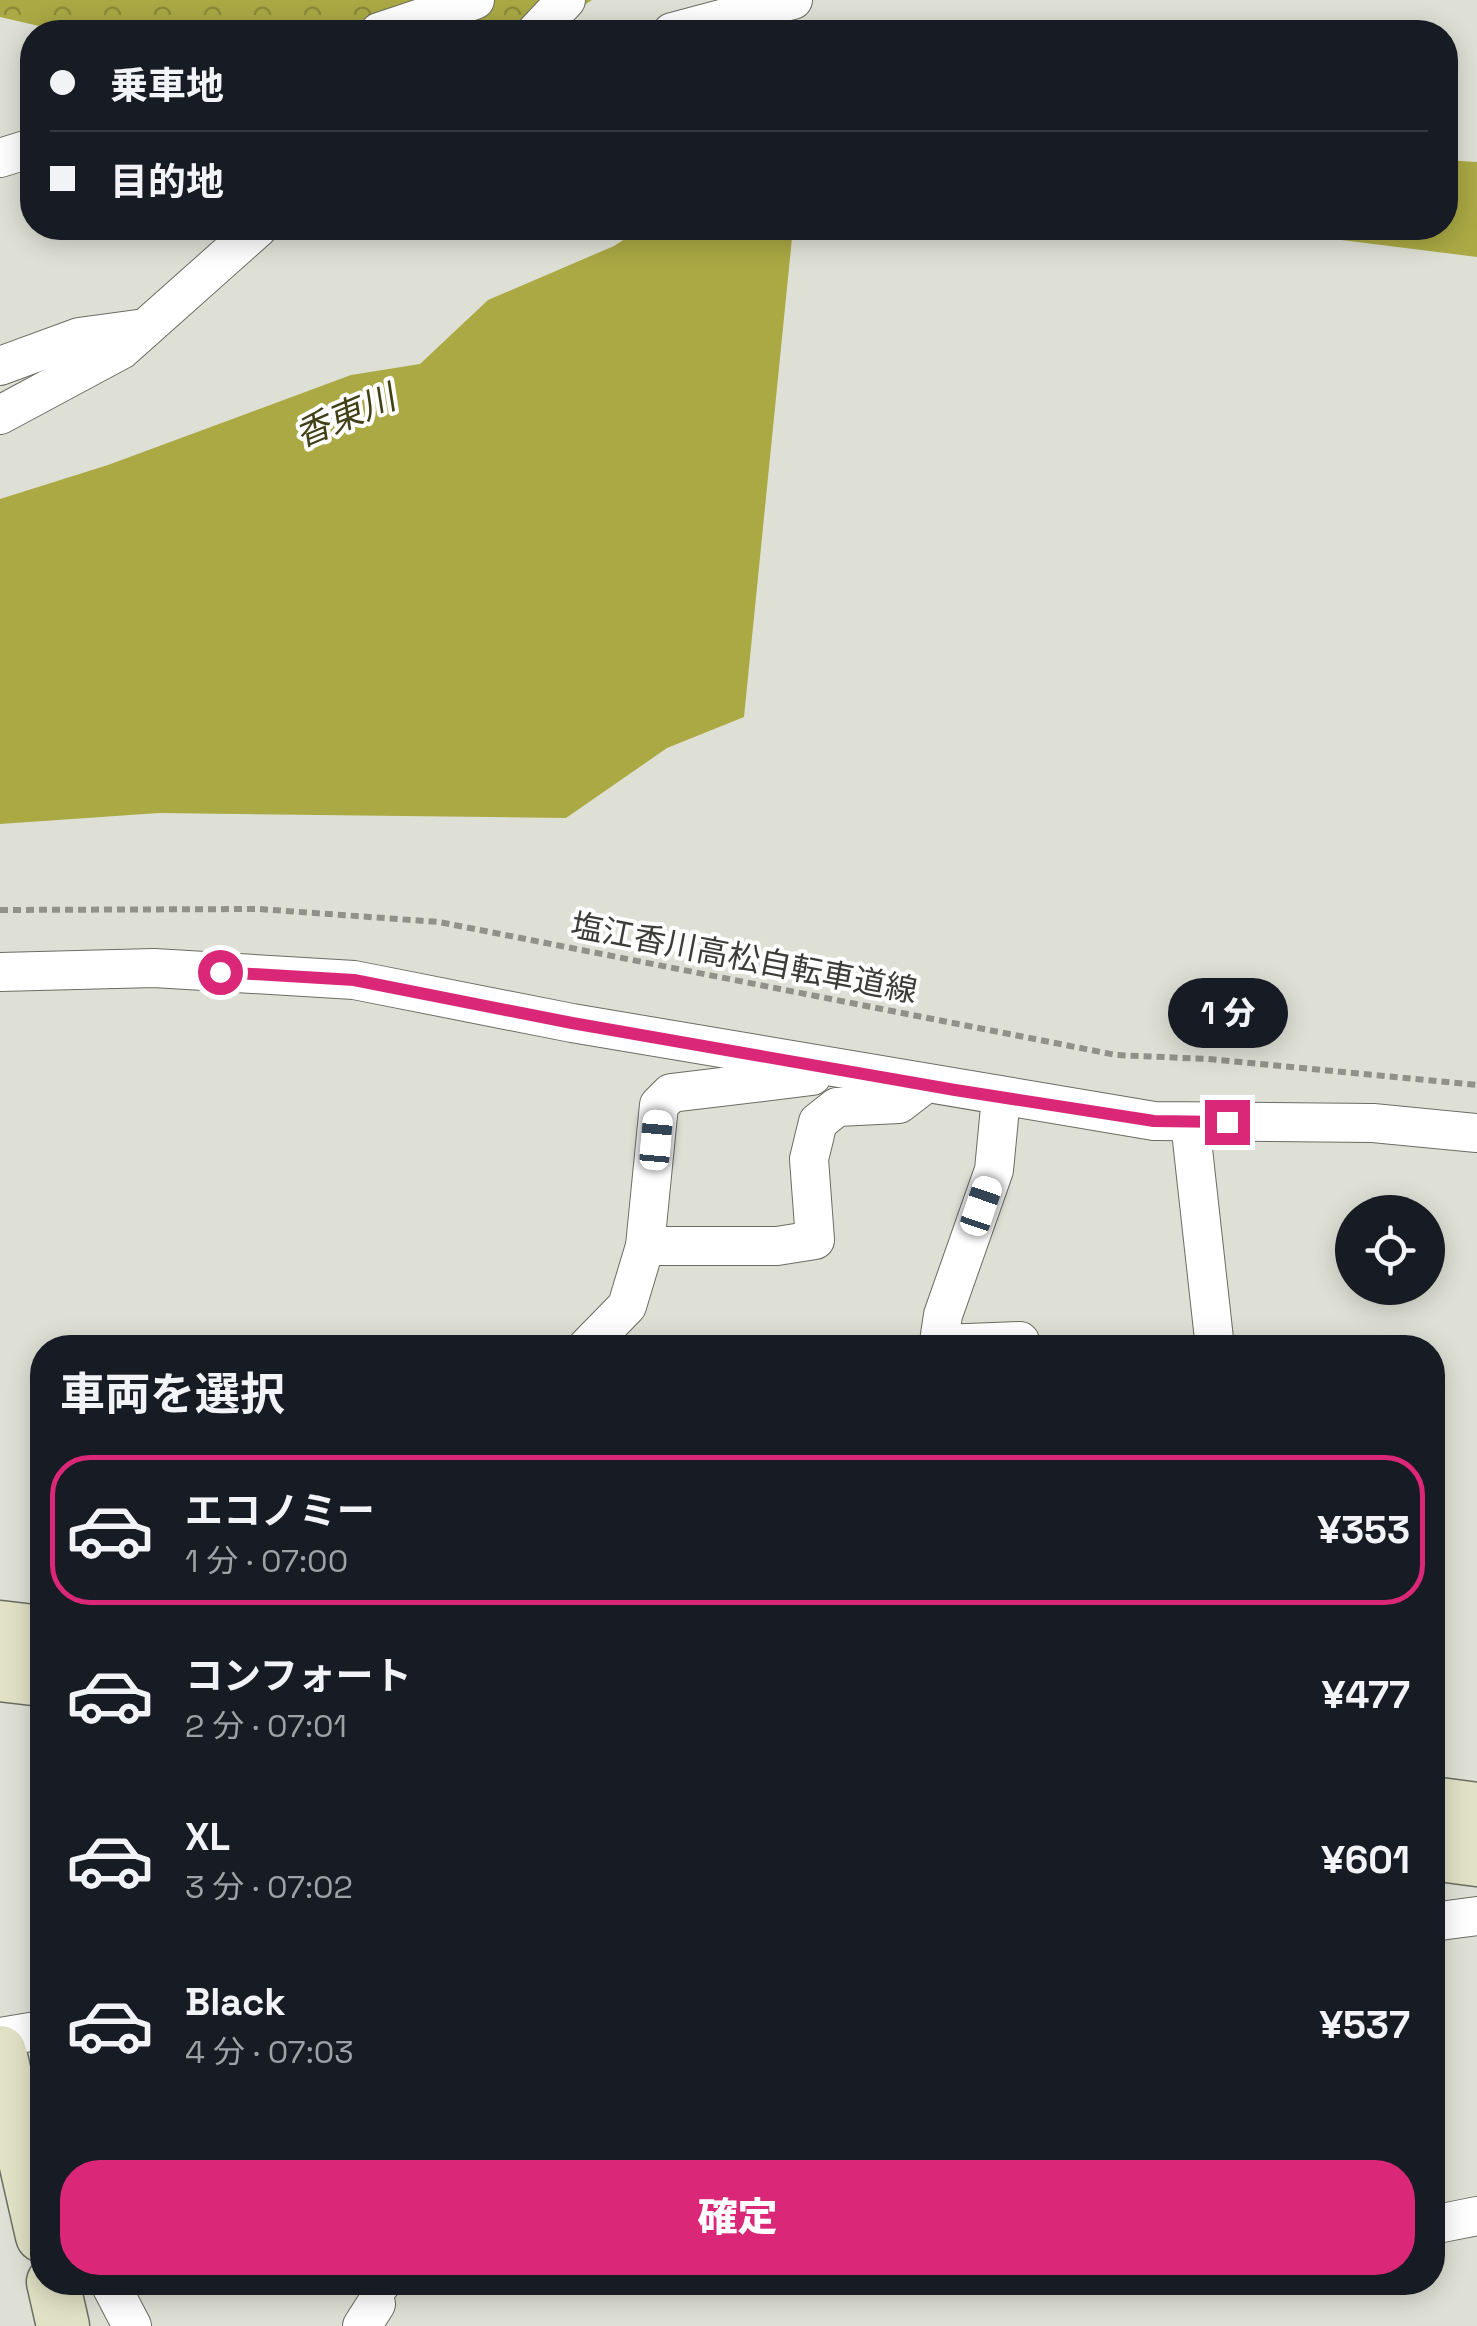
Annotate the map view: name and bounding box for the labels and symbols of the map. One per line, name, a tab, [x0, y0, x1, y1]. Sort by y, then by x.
water label: 香東川	[288, 374, 406, 457]
street label: 塩江香川高松自転車道線	[567, 905, 921, 1011]
route start	[198, 950, 243, 995]
callout: 1 分	[1167, 977, 1287, 1047]
route end	[1205, 1100, 1250, 1145]
car	[638, 1109, 674, 1171]
car	[957, 1173, 1005, 1239]

